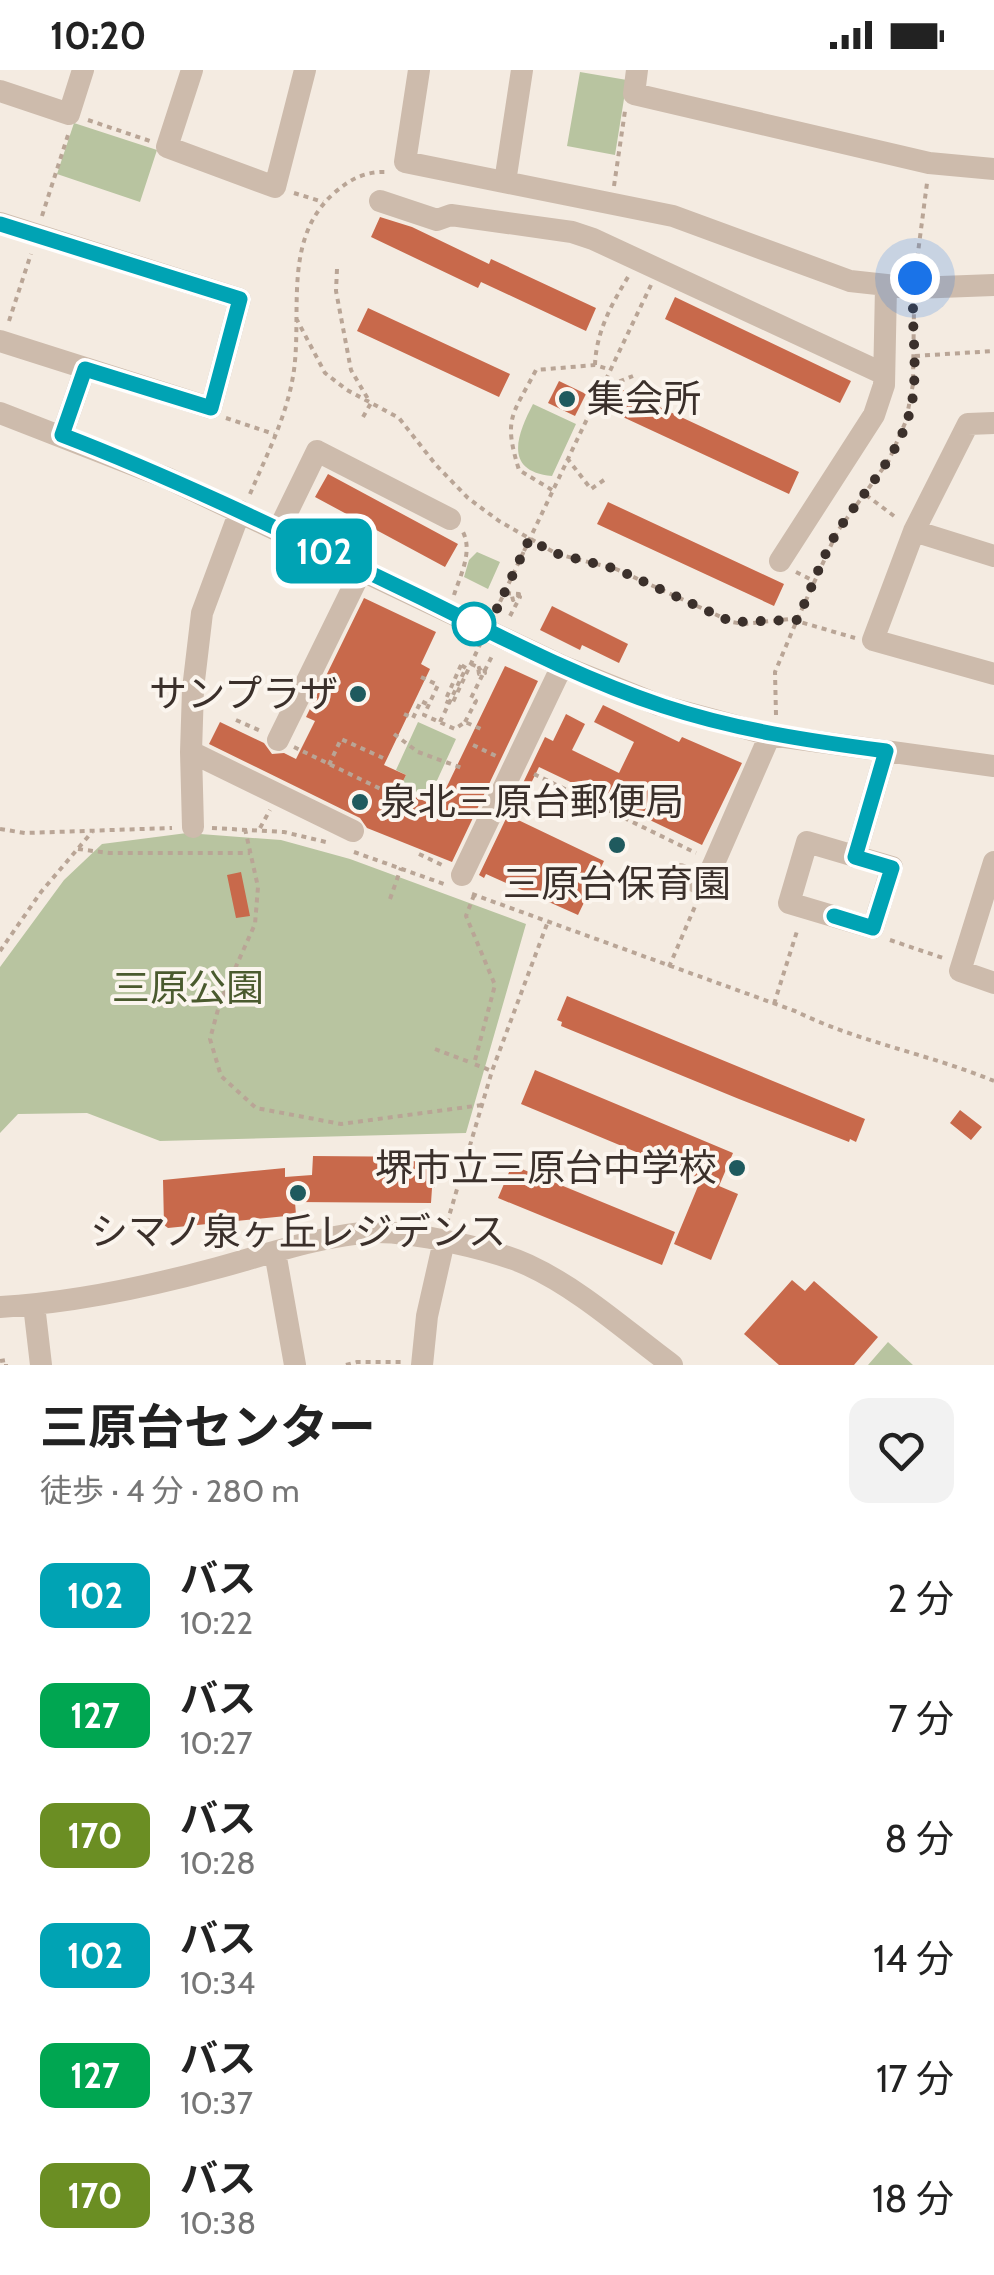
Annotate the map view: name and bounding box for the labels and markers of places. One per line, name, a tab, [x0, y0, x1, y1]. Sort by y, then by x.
place label: 集会所	[587, 375, 701, 422]
marker: 集会所	[556, 388, 578, 410]
unlabelled marker	[453, 603, 495, 645]
place label: サンプラザ	[149, 670, 338, 717]
marker: サンプラザ	[347, 683, 369, 705]
place label: 泉北三原台郵便局	[380, 778, 684, 825]
marker: 泉北三原台郵便局	[349, 791, 371, 813]
marker: 三原台保育園	[606, 834, 628, 856]
place label: 三原台保育園	[503, 860, 731, 907]
place label: 堺市立三原台中学校	[375, 1144, 717, 1191]
marker: 堺市立三原台中学校	[726, 1157, 748, 1179]
marker: シマノ泉ヶ丘レジデンス	[287, 1182, 309, 1204]
place label: シマノ泉ヶ丘レジデンス	[90, 1208, 506, 1255]

